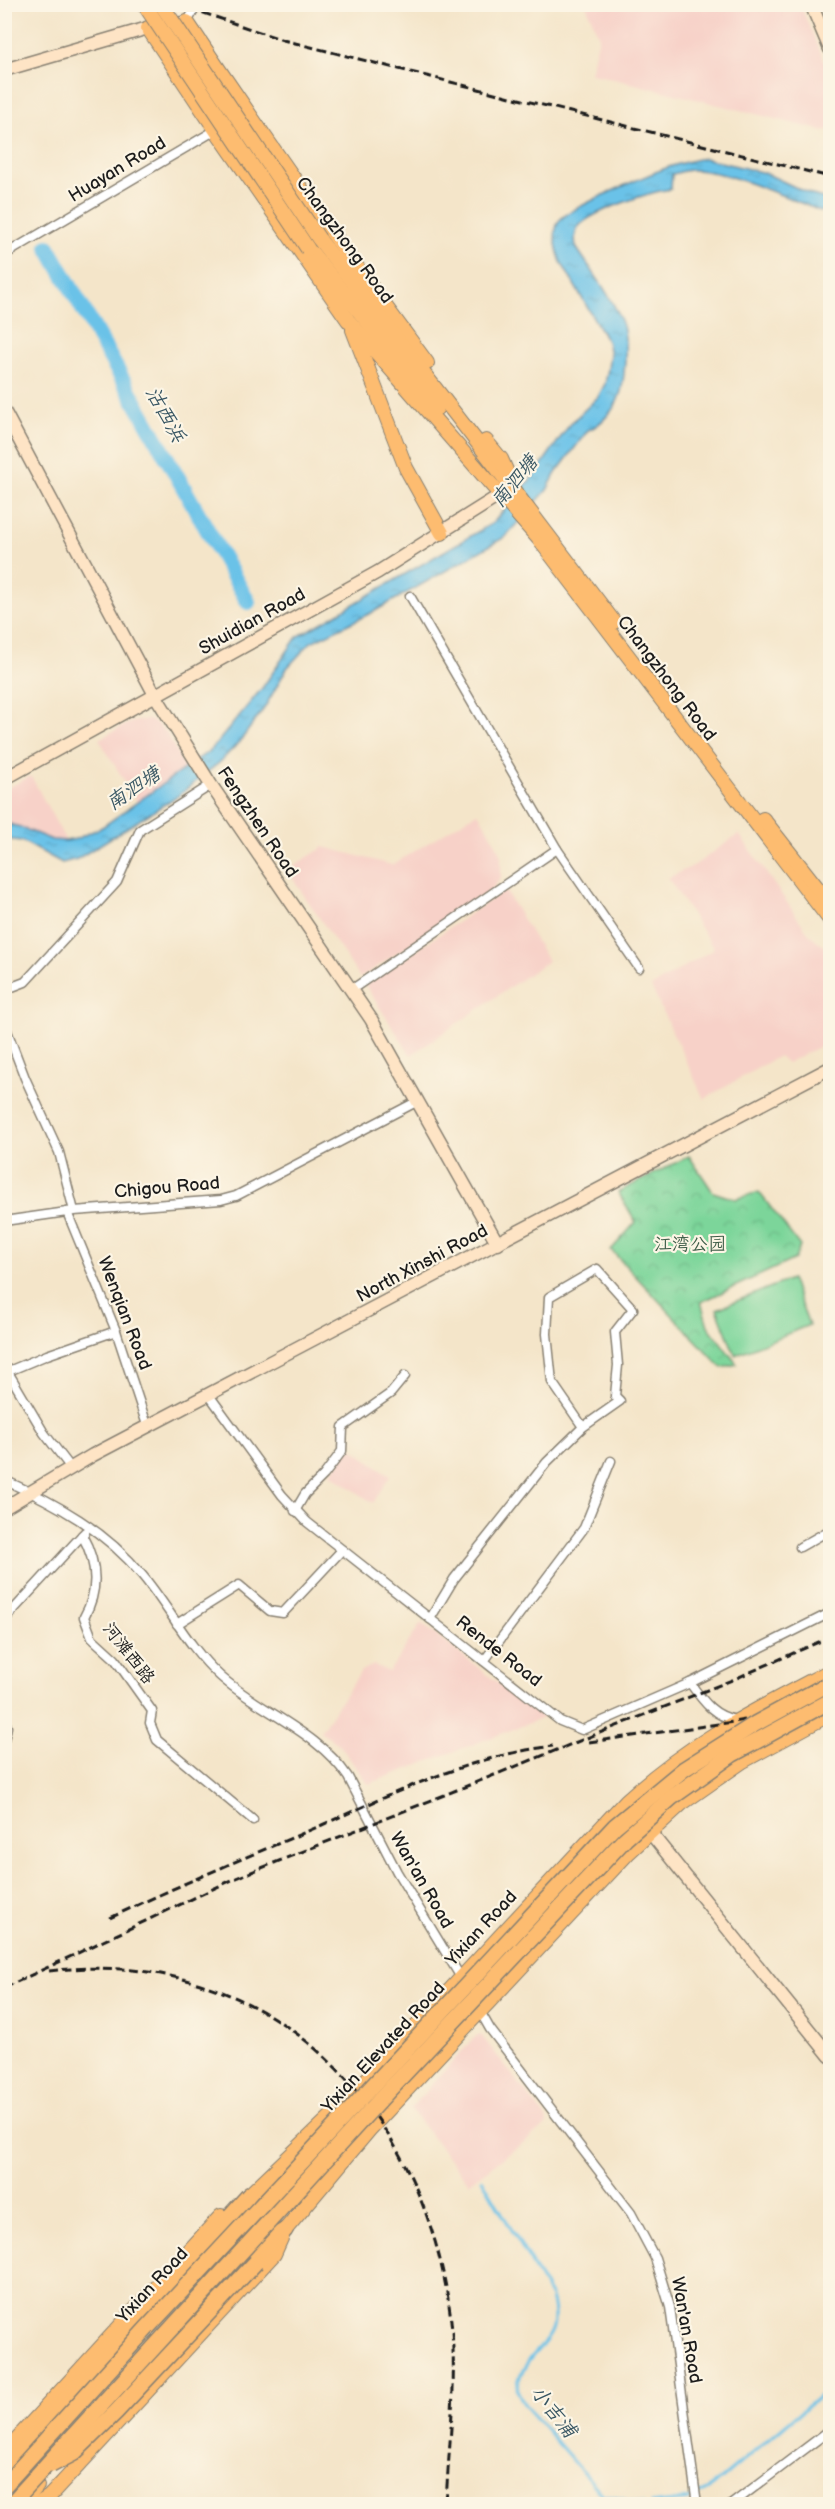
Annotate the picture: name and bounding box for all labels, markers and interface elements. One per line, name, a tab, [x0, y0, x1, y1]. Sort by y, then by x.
street label: Huayan Road	[65, 132, 170, 207]
street label: Changzhong Road	[292, 173, 398, 308]
water label: 沽西浜	[140, 382, 191, 447]
water label: 南泗塘	[486, 449, 545, 512]
street label: Shuidian Road	[195, 584, 309, 659]
street label: Changzhong Road	[613, 612, 720, 745]
water label: 南泗塘	[102, 761, 167, 816]
street label: Fengzhen Road	[213, 763, 302, 882]
street label: Chigou Road	[113, 1172, 221, 1203]
street label: North Xinshi Road	[353, 1220, 492, 1307]
park label: 江湾公园	[654, 1234, 726, 1255]
street label: Wenqian Road	[93, 1254, 156, 1373]
street label: Rende Road	[452, 1611, 546, 1691]
street label: 河滩西路	[98, 1618, 159, 1688]
street label: Wan'an Road	[386, 1828, 458, 1932]
street label: Yixian Road	[441, 1886, 522, 1971]
street label: Yixian Elevated Road	[317, 1978, 449, 2118]
street label: Yixian Road	[112, 2243, 193, 2328]
street label: Wan'an Road	[667, 2275, 706, 2385]
water label: 小吉浦	[525, 2381, 583, 2445]

